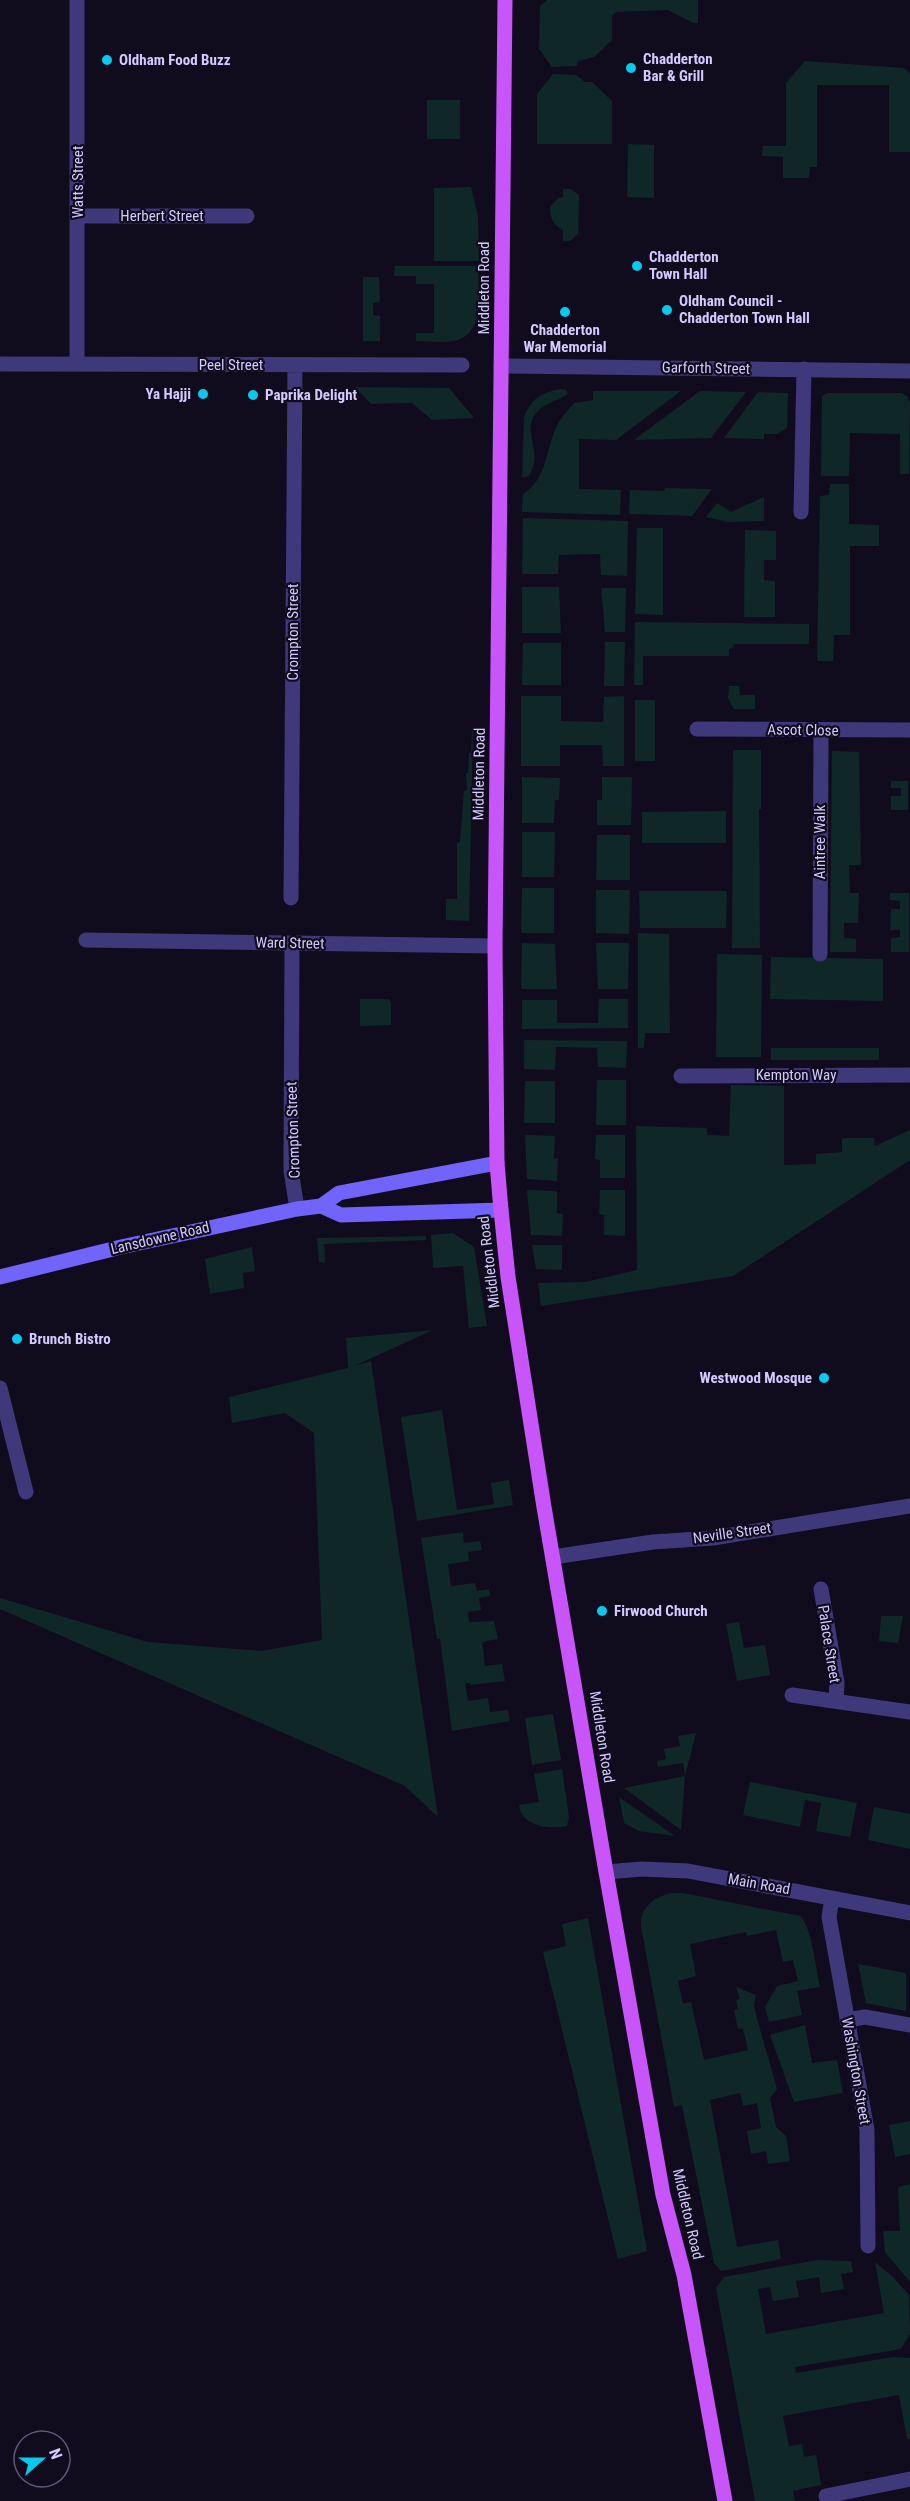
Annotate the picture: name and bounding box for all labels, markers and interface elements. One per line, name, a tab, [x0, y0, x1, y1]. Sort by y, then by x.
place label: Chadderton Bar & Grill	[643, 50, 713, 85]
place label: Oldham Food Buzz	[119, 51, 231, 69]
marker: Oldham Food Buzz	[100, 53, 114, 67]
marker: Chadderton Bar & Grill	[624, 61, 638, 75]
street label: Watts Street	[69, 146, 87, 218]
street label: Herbert Street	[120, 207, 204, 225]
street label: Middleton Road	[475, 242, 493, 334]
place label: Chadderton Town Hall	[649, 248, 719, 283]
marker: Chadderton Town Hall	[630, 259, 644, 273]
place label: Oldham Council - Chadderton Town Hall	[679, 292, 810, 327]
marker: Oldham Council - Chadderton Town Hall	[660, 303, 674, 317]
marker: Chadderton War Memorial	[558, 305, 572, 319]
place label: Chadderton War Memorial	[523, 321, 607, 356]
street label: Peel Street	[199, 356, 263, 374]
street label: Garforth Street	[662, 358, 750, 378]
place label: Ya Hajji	[145, 385, 191, 403]
place label: Paprika Delight	[265, 386, 358, 404]
marker: Ya Hajji	[196, 387, 210, 401]
marker: Paprika Delight	[246, 388, 260, 402]
street label: Crompton Street	[284, 584, 302, 680]
street label: Ascot Close	[767, 720, 839, 740]
street label: Middleton Road	[469, 727, 489, 821]
street label: Aintree Walk	[811, 805, 829, 879]
street label: Ward Street	[255, 933, 325, 953]
street label: Kempton Way	[756, 1066, 836, 1084]
street label: Crompton Street	[282, 1081, 304, 1179]
street label: Middleton Road	[474, 1215, 504, 1309]
street label: Lansdowne Road	[109, 1218, 211, 1258]
place label: Brunch Bistro	[29, 1330, 111, 1348]
marker: Brunch Bistro	[10, 1332, 24, 1346]
place label: Westwood Mosque	[699, 1369, 812, 1387]
marker: Westwood Mosque	[817, 1371, 831, 1385]
street label: Neville Street	[692, 1519, 772, 1547]
place label: Firwood Church	[614, 1602, 708, 1620]
marker: Firwood Church	[595, 1604, 609, 1618]
street label: Palace Street	[814, 1604, 844, 1684]
street label: Middleton Road	[586, 1690, 618, 1784]
street label: Main Road	[727, 1870, 791, 1898]
street label: Washington Street	[838, 2016, 874, 2126]
street label: Middleton Road	[669, 2167, 707, 2261]
north arrow	[12, 2429, 72, 2489]
text: N	[45, 2446, 66, 2462]

